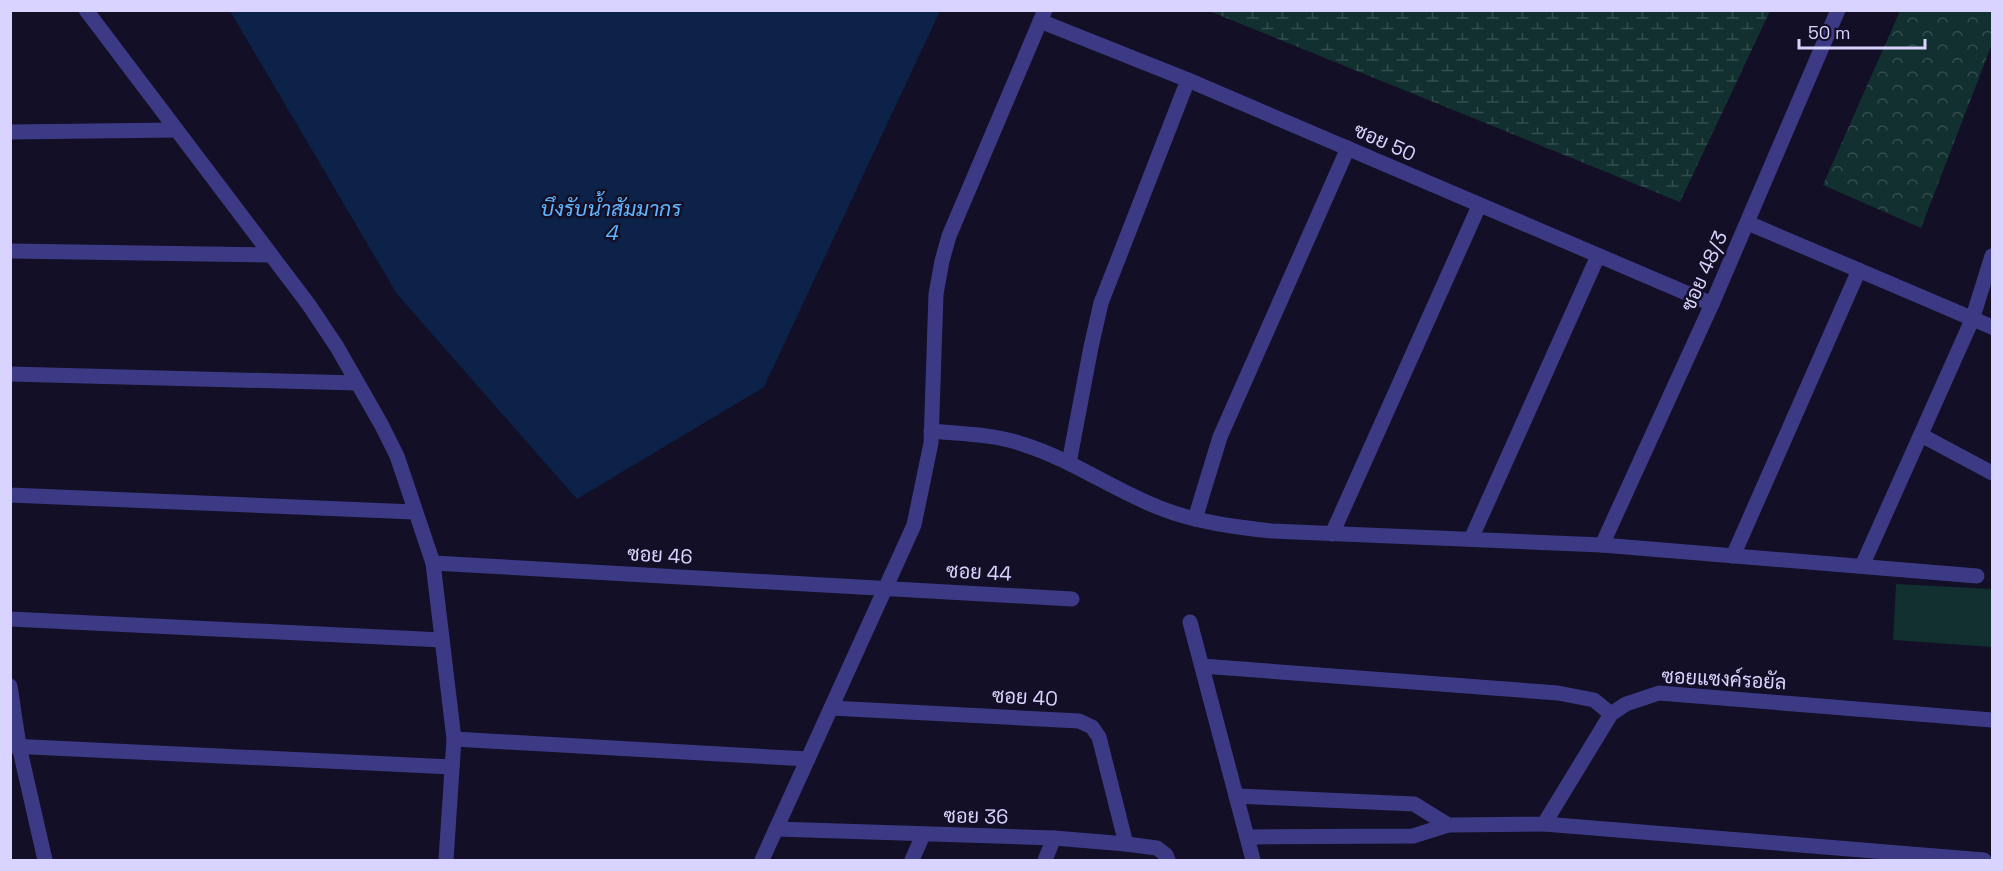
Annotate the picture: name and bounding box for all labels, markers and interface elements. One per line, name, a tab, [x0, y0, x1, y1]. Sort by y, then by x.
scale bar	[1799, 12, 1925, 50]
text: 50 m	[1808, 21, 1850, 44]
street label: ซอย 50	[1350, 117, 1420, 167]
water label: บึงรับน้ำสัมมากร 4	[541, 191, 682, 246]
street label: ซอย 48/3	[1675, 227, 1733, 315]
street label: ซอย 46	[627, 540, 693, 570]
street label: ซอย 44	[946, 557, 1012, 587]
street label: ซอยแซงค์รอยัล	[1661, 662, 1787, 695]
street label: ซอย 40	[991, 682, 1059, 712]
street label: ซอย 36	[943, 802, 1009, 830]

